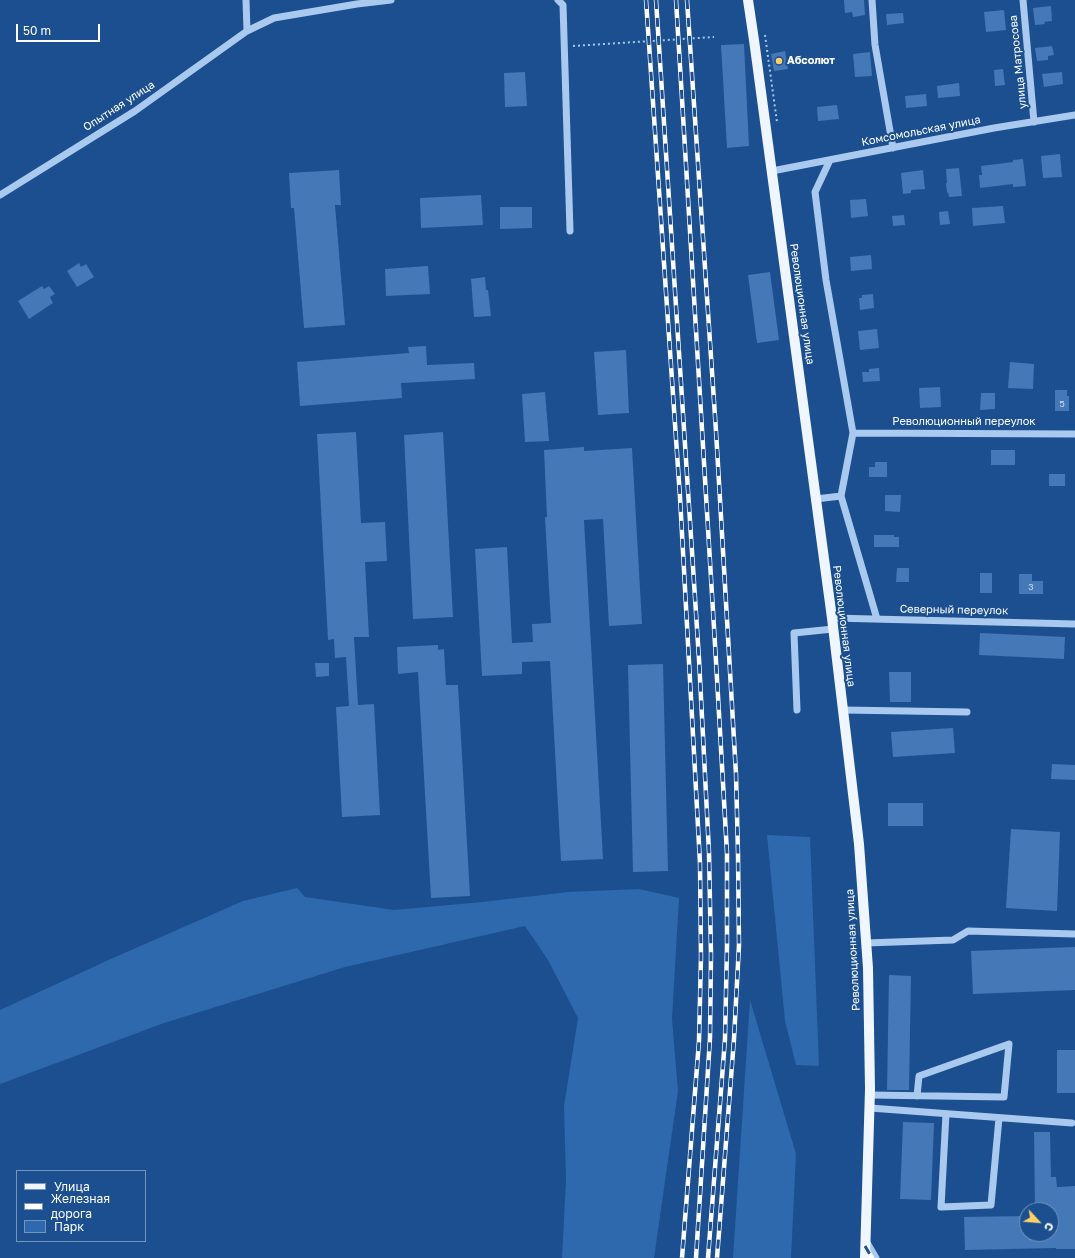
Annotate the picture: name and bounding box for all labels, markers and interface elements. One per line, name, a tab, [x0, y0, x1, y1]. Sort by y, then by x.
street label: улица Матросова	[1007, 14, 1029, 110]
scale bar	[18, 16, 102, 42]
text: 50 m	[23, 23, 51, 38]
place label: Абсолют	[787, 54, 835, 68]
marker: Абсолют	[774, 56, 784, 66]
street label: Опытная улица	[81, 78, 157, 134]
street label: Комсомольская улица	[860, 113, 982, 149]
street label: Революционная улица	[787, 243, 817, 365]
house number: 5	[1059, 399, 1065, 409]
street label: Революционный переулок	[892, 415, 1036, 429]
street label: Революционная улица	[830, 565, 858, 687]
house number: 3	[1028, 582, 1034, 592]
street label: Северный переулок	[900, 602, 1008, 618]
street label: Революционная улица	[843, 889, 863, 1011]
legend	[16, 1170, 146, 1242]
text: Улица	[54, 1179, 90, 1194]
text: Железная дорога	[51, 1191, 110, 1221]
north arrow	[1019, 1202, 1059, 1242]
text: Парк	[54, 1219, 84, 1234]
text: С	[1042, 1221, 1057, 1233]

